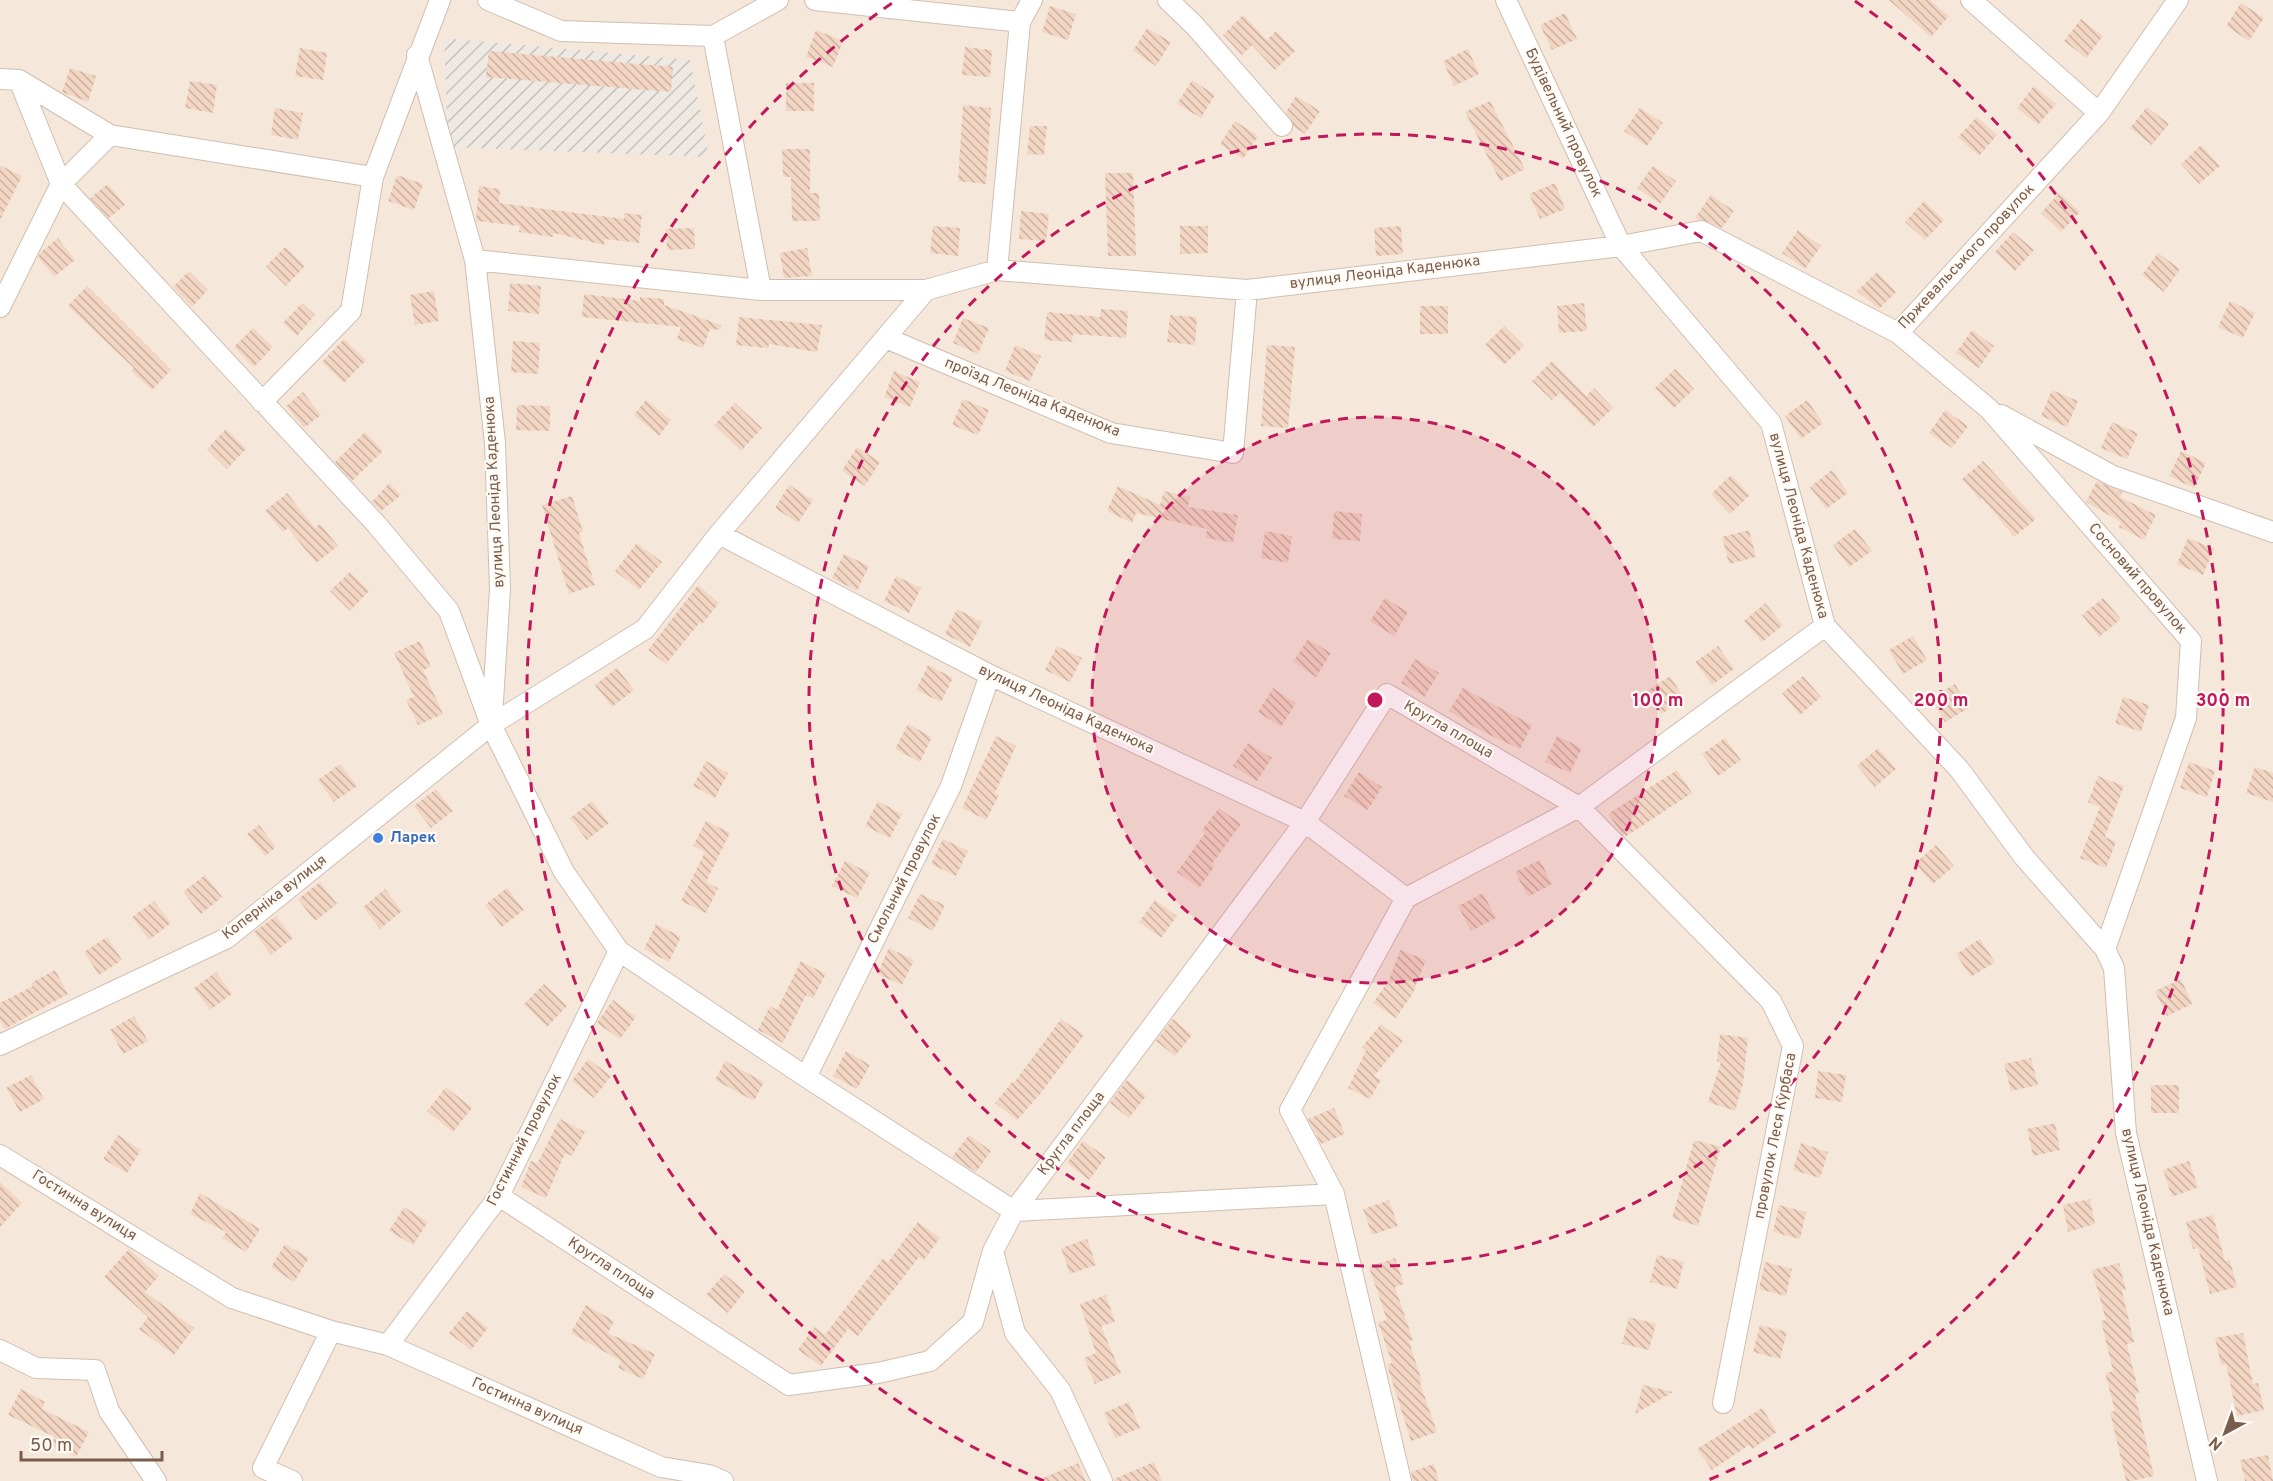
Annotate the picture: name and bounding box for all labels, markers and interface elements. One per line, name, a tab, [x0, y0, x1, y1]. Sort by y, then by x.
street label: Будівельний провулок	[1520, 45, 1606, 201]
street label: Пржевальського провулок	[1895, 180, 2039, 334]
street label: вулиця Леоніда Каденюка	[1289, 252, 1481, 294]
street label: проїзд Леоніда Каденюка	[941, 354, 1123, 442]
street label: вулиця Леоніда Каденюка	[480, 396, 510, 588]
street label: вулиця Леоніда Каденюка	[1764, 431, 1832, 621]
street label: Сосновий провулок	[2084, 520, 2190, 638]
street label: вулиця Леоніда Каденюка	[975, 661, 1157, 759]
centre of rings	[1365, 690, 1385, 710]
text: 100 m	[1632, 690, 1684, 713]
text: 200 m	[1913, 690, 1969, 713]
text: 300 m	[2196, 690, 2250, 713]
street label: Кругла площа	[1400, 697, 1496, 763]
street label: Смольний провулок	[864, 811, 946, 947]
place label: Ларек	[390, 829, 436, 848]
marker: Ларек	[371, 831, 385, 845]
street label: Коперніка вулиця	[219, 851, 331, 945]
street label: провулок Леся Курбаса	[1751, 1051, 1801, 1221]
street label: Гостинний провулок	[483, 1070, 567, 1210]
street label: Кругла площа	[1034, 1088, 1110, 1180]
street label: вулиця Леоніда Каденюка	[2116, 1126, 2178, 1318]
street label: Гостинна вулиця	[28, 1166, 140, 1246]
street label: Кругла площа	[564, 1234, 658, 1304]
street label: Гостинна вулиця	[468, 1374, 586, 1440]
north arrow	[2195, 1403, 2255, 1463]
scale bar	[21, 1424, 162, 1462]
text: N	[2206, 1431, 2227, 1454]
text: 50 m	[30, 1435, 72, 1458]

